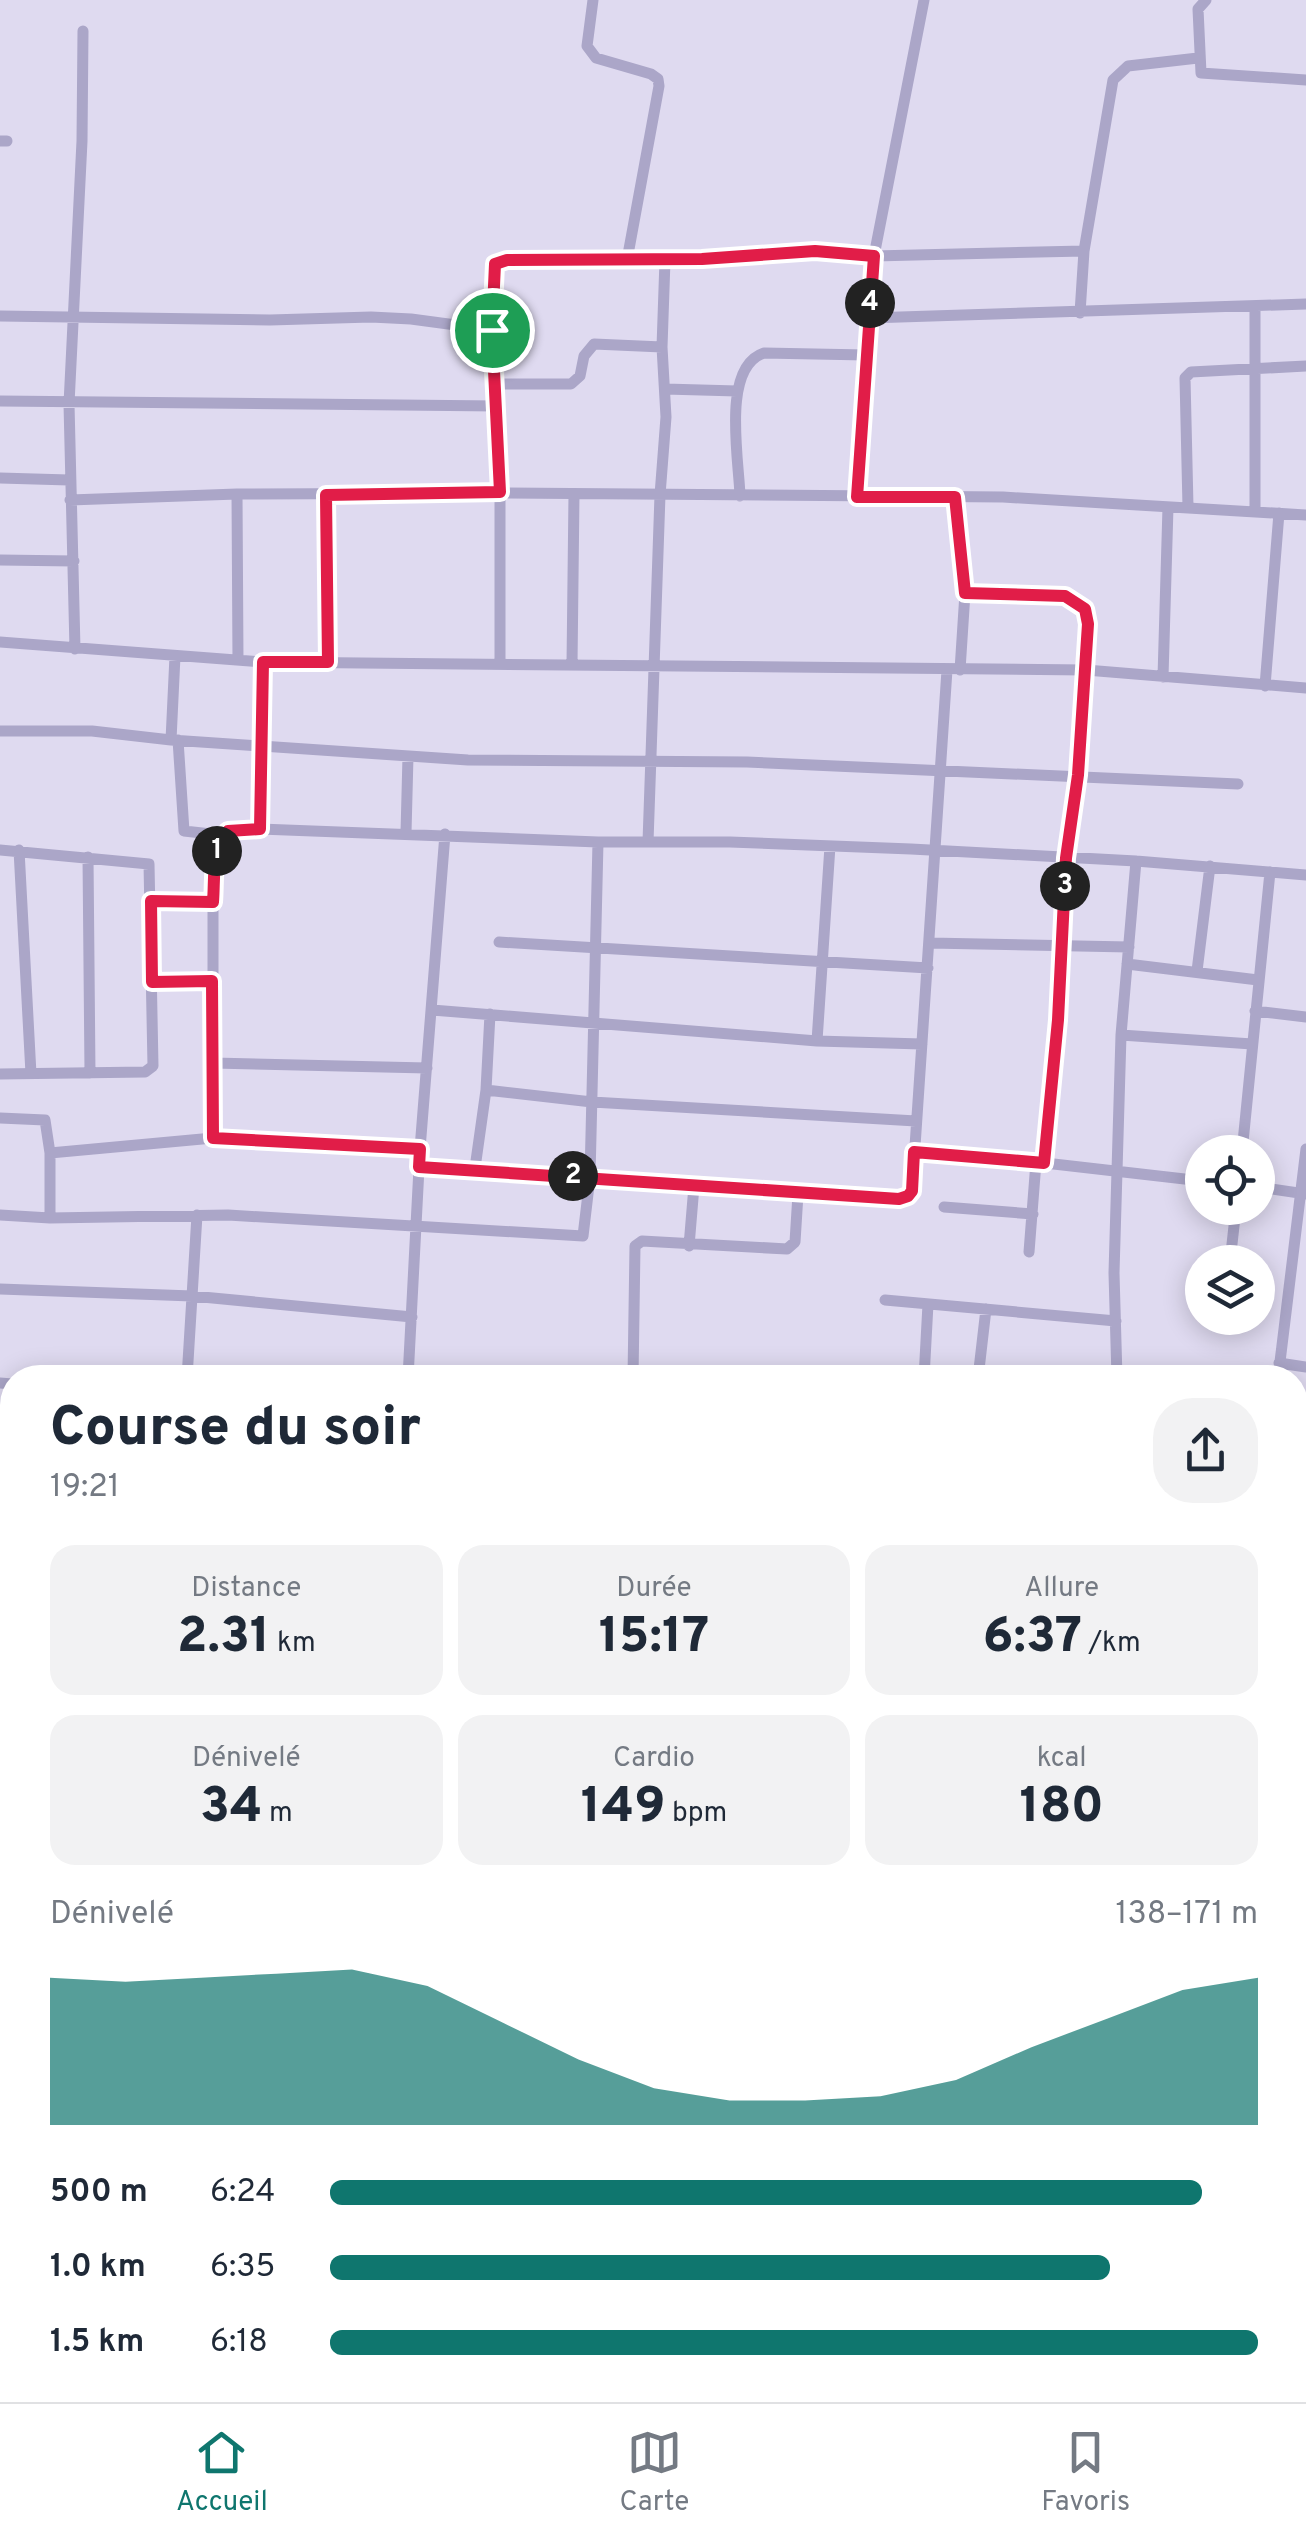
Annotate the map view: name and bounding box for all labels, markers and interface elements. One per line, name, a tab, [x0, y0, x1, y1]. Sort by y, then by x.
pin: 4	[845, 278, 895, 328]
text: 4	[861, 285, 879, 321]
pin	[450, 288, 535, 373]
icon: arrive	[465, 303, 520, 358]
pin: 1	[192, 826, 242, 876]
text: 1	[211, 833, 223, 869]
pin: 3	[1040, 861, 1090, 911]
text: 3	[1057, 868, 1073, 904]
map controls	[1185, 1135, 1275, 1335]
button: locate	[1185, 1135, 1275, 1225]
pin: 2	[548, 1151, 598, 1201]
text: 2	[564, 1158, 582, 1194]
button: layers	[1185, 1245, 1275, 1335]
text: Course du soir	[50, 1395, 421, 1465]
button: share	[1153, 1398, 1258, 1503]
text: 19:21	[50, 1468, 120, 1508]
text: Distance	[191, 1571, 301, 1607]
text: Durée	[616, 1571, 692, 1607]
text: Allure	[1024, 1571, 1099, 1607]
text: 2.31	[177, 1607, 270, 1670]
text: 15:17	[599, 1607, 709, 1670]
text: 6:37	[982, 1607, 1082, 1670]
text: km	[270, 1626, 316, 1662]
text: /km	[1082, 1626, 1141, 1662]
text: Dénivelé	[192, 1741, 301, 1777]
text: Cardio	[613, 1741, 695, 1777]
text: kcal	[1037, 1741, 1087, 1777]
text: 34	[200, 1777, 262, 1840]
text: 149	[581, 1777, 666, 1840]
text: 180	[1019, 1777, 1104, 1840]
text: m	[262, 1796, 293, 1832]
text: bpm	[666, 1796, 727, 1832]
text: Dénivelé	[50, 1895, 174, 1935]
text: 138–171 m	[1115, 1895, 1258, 1935]
text: 500 m	[50, 2173, 148, 2213]
text: 6:24	[210, 2173, 275, 2213]
text: 1.0 km	[50, 2248, 146, 2288]
text: 6:35	[210, 2248, 275, 2288]
text: 1.5 km	[50, 2323, 144, 2363]
text: 6:18	[210, 2323, 268, 2363]
tab: Accueil	[176, 2425, 268, 2521]
tab: Carte	[620, 2425, 689, 2521]
tab: Favoris	[1041, 2425, 1130, 2521]

